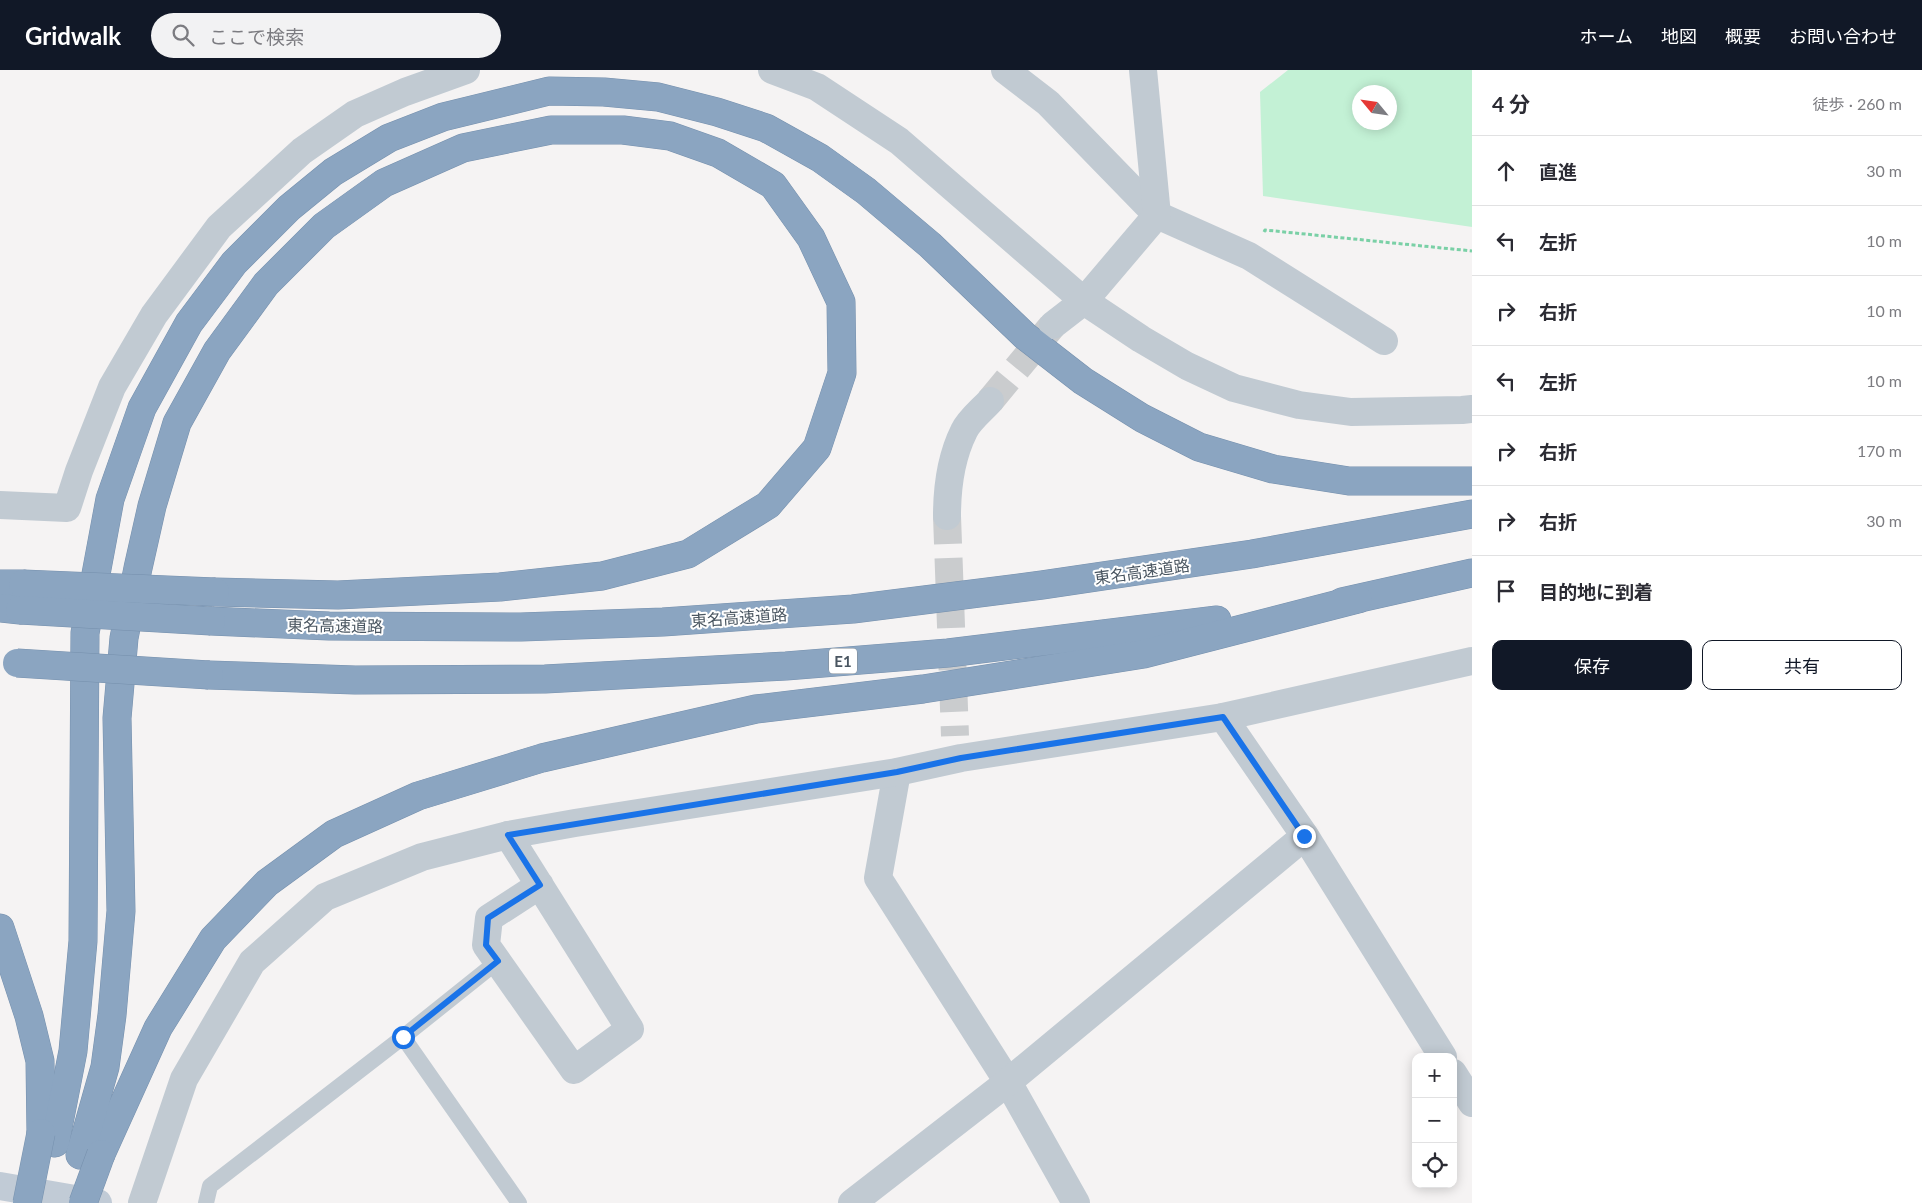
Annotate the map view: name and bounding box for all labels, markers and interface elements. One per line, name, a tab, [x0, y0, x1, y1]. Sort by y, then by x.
search box	[151, 13, 501, 58]
text: Gridwalk	[25, 21, 121, 50]
icon: search	[169, 21, 197, 49]
text: ここで検索	[209, 25, 304, 48]
text: ホーム	[1580, 25, 1633, 47]
text: 地図	[1661, 25, 1697, 47]
text: 概要	[1725, 25, 1761, 47]
text: お問い合わせ	[1789, 25, 1897, 47]
north arrow	[1352, 85, 1397, 130]
text: 4 分	[1492, 91, 1530, 116]
text: 徒歩 · 260 m	[1813, 94, 1902, 113]
icon: ahead	[1492, 157, 1520, 185]
text: 直進	[1539, 160, 1577, 183]
text: 30 m	[1866, 161, 1902, 180]
icon: left	[1492, 227, 1520, 255]
text: 左折	[1539, 230, 1577, 253]
text: 10 m	[1866, 231, 1902, 250]
icon: right	[1492, 297, 1520, 325]
text: 右折	[1539, 300, 1577, 323]
text: 10 m	[1866, 301, 1902, 320]
icon: left	[1492, 367, 1520, 395]
text: 左折	[1539, 370, 1577, 393]
text: 10 m	[1866, 371, 1902, 390]
icon: right	[1492, 437, 1520, 465]
text: 右折	[1539, 440, 1577, 463]
text: 170 m	[1857, 441, 1902, 460]
icon: right	[1492, 507, 1520, 535]
text: 右折	[1539, 510, 1577, 533]
text: 30 m	[1866, 511, 1902, 530]
street label: 東名高速道路	[1093, 555, 1191, 587]
icon: arrive	[1492, 577, 1520, 605]
text: 目的地に到着	[1539, 580, 1653, 603]
street label: 東名高速道路	[690, 604, 788, 630]
street label: 東名高速道路	[287, 615, 383, 635]
button: 保存	[1492, 640, 1692, 690]
button: 共有	[1702, 640, 1902, 690]
road number: E1	[829, 648, 857, 674]
route end	[1293, 825, 1316, 848]
route start	[392, 1026, 415, 1049]
map controls	[1412, 1053, 1457, 1188]
button: +	[1412, 1053, 1457, 1098]
button: −	[1412, 1098, 1457, 1143]
button: locate	[1412, 1143, 1457, 1188]

